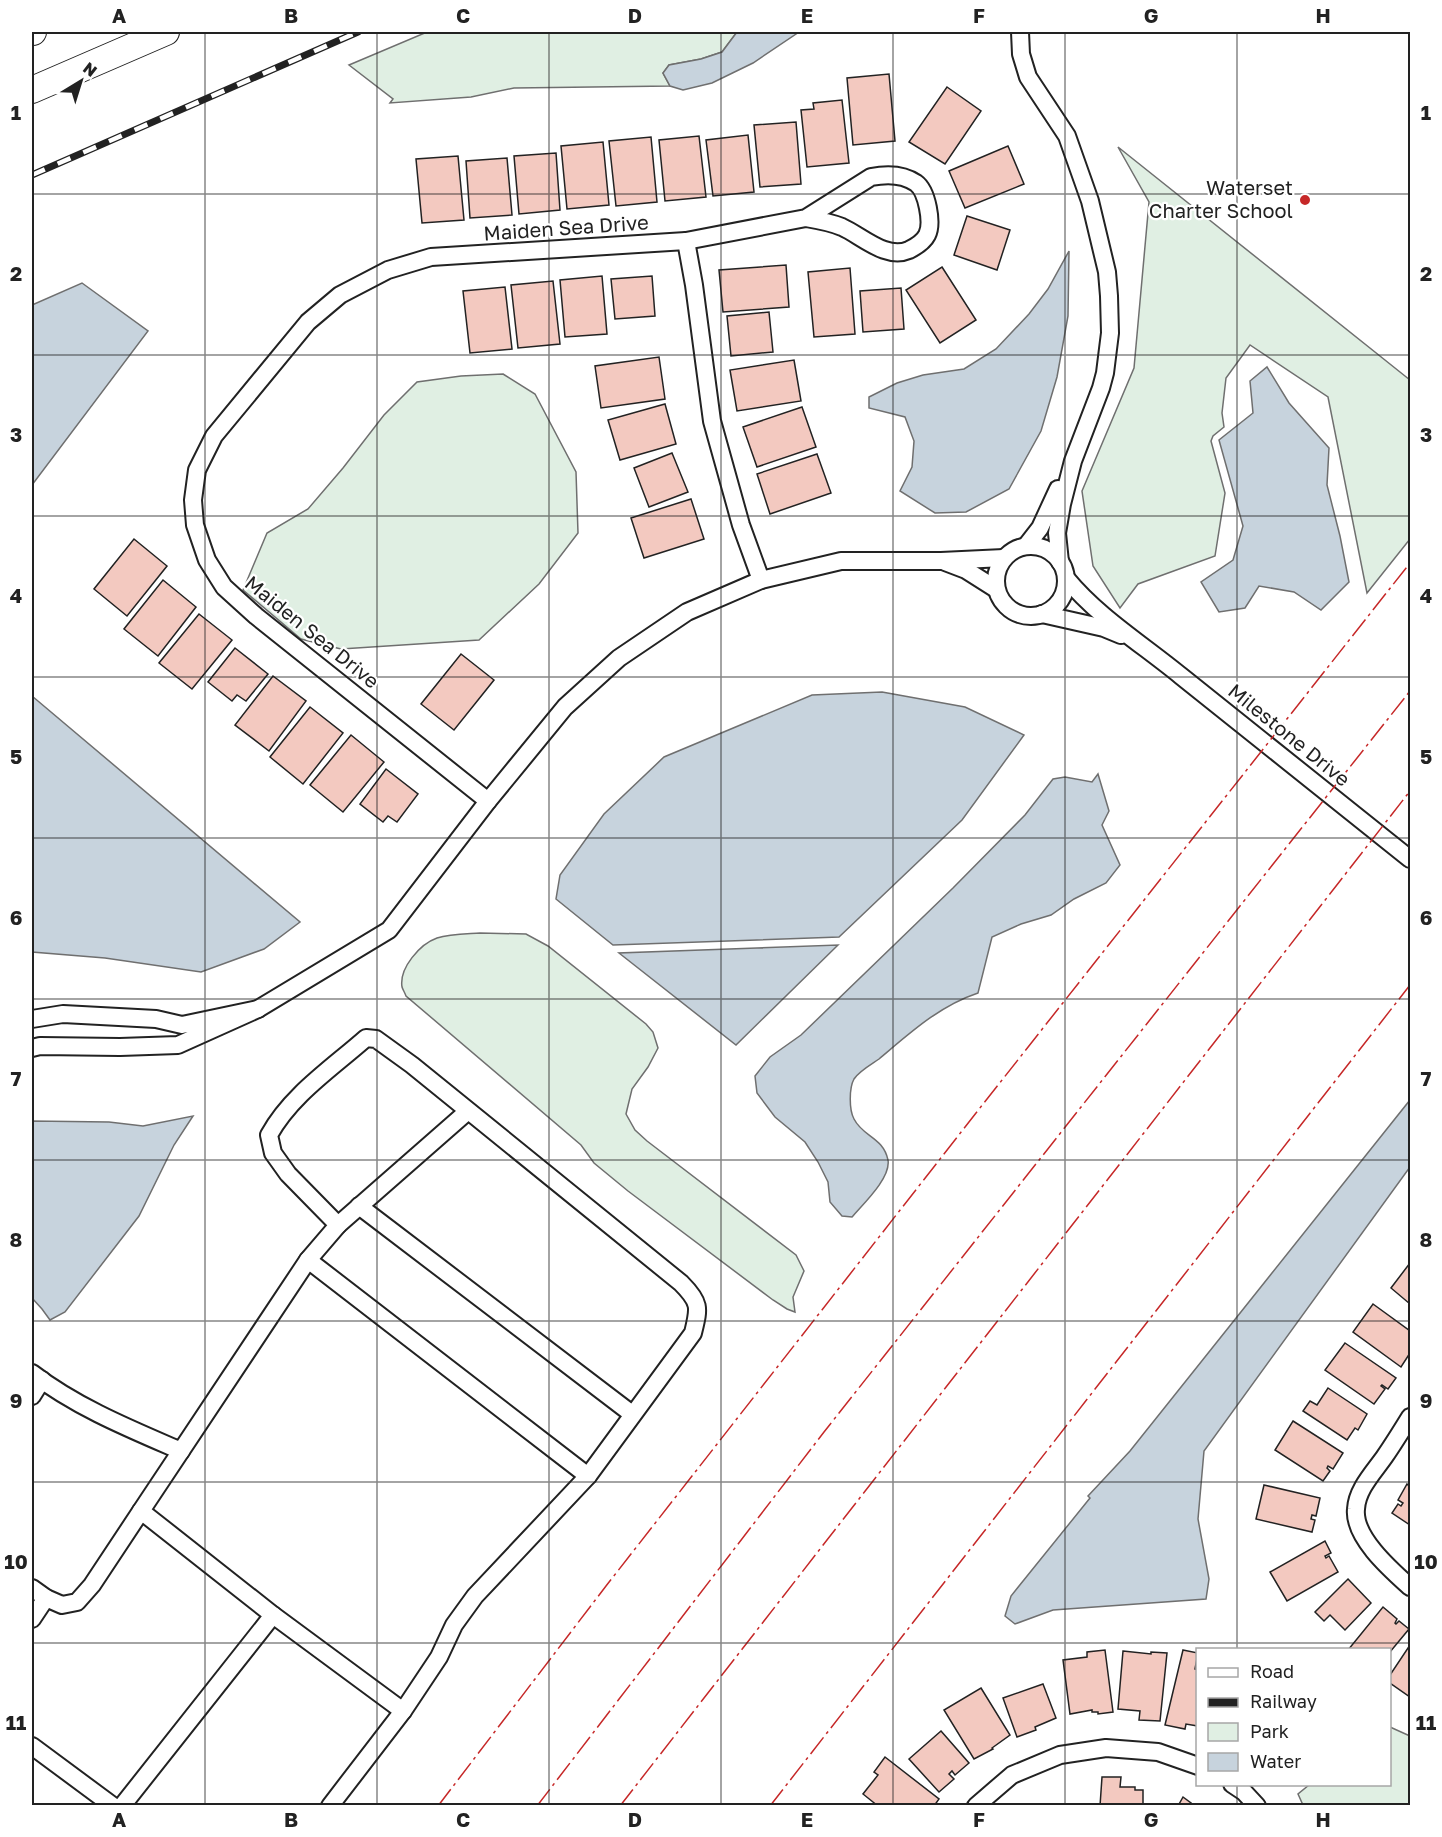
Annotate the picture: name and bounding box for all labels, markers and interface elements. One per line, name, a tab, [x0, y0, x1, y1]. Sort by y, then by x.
text: A	[112, 3, 126, 27]
text: B	[284, 3, 298, 27]
text: C	[456, 3, 470, 27]
text: D	[628, 3, 642, 27]
text: E	[801, 3, 813, 27]
text: F	[973, 3, 985, 27]
text: G	[1144, 3, 1158, 27]
text: H	[1315, 3, 1331, 27]
north arrow	[51, 51, 111, 111]
text: N	[79, 58, 101, 81]
text: 1	[11, 100, 21, 124]
text: 1	[1421, 100, 1431, 124]
place label: Waterset Charter School	[1149, 175, 1293, 222]
marker: Waterset Charter School	[1298, 193, 1312, 207]
street label: Maiden Sea Drive	[483, 209, 649, 245]
text: 2	[10, 261, 22, 285]
text: 2	[1420, 261, 1432, 285]
text: 3	[10, 422, 22, 446]
text: 3	[1420, 422, 1432, 446]
street label: Maiden Sea Drive	[241, 570, 384, 693]
text: 4	[10, 583, 22, 607]
text: 4	[1420, 583, 1432, 607]
street label: Milestone Drive	[1224, 678, 1355, 791]
text: 5	[10, 744, 22, 768]
text: 5	[1420, 744, 1432, 768]
text: 6	[10, 905, 22, 929]
text: 6	[1420, 905, 1432, 929]
text: 7	[11, 1066, 22, 1090]
text: 7	[1421, 1066, 1432, 1090]
text: 8	[10, 1227, 22, 1251]
text: 8	[1420, 1227, 1432, 1251]
text: 9	[10, 1388, 22, 1412]
text: 9	[1420, 1388, 1432, 1412]
text: 10	[4, 1549, 28, 1573]
text: 10	[1414, 1549, 1438, 1573]
legend	[1196, 1648, 1391, 1786]
text: Road	[1250, 1660, 1294, 1682]
text: Railway	[1250, 1690, 1317, 1712]
text: 11	[6, 1710, 26, 1734]
text: 11	[1416, 1710, 1436, 1734]
text: Park	[1250, 1720, 1289, 1742]
text: Water	[1250, 1750, 1301, 1772]
text: A	[112, 1807, 126, 1831]
text: B	[284, 1807, 298, 1831]
text: C	[456, 1807, 470, 1831]
text: D	[628, 1807, 642, 1831]
text: E	[801, 1807, 813, 1831]
text: F	[973, 1807, 985, 1831]
text: G	[1144, 1807, 1158, 1831]
text: H	[1315, 1807, 1331, 1831]

